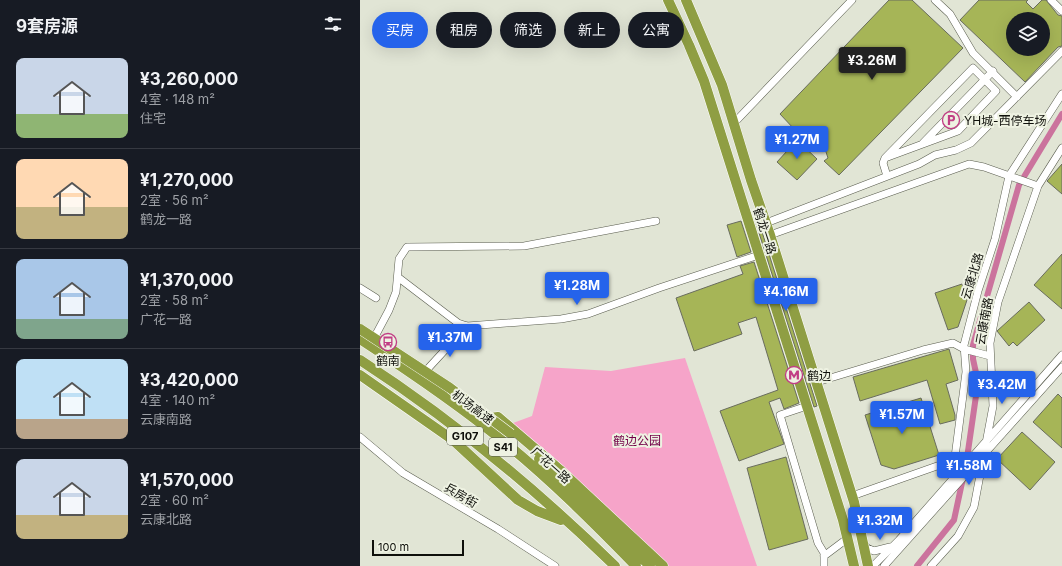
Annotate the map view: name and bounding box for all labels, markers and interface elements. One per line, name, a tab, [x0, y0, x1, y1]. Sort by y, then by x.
chip: 买房	[372, 12, 428, 48]
chip: 租房	[436, 12, 492, 48]
chip: 筛选	[500, 12, 556, 48]
chip: 新上	[564, 12, 620, 48]
chip: 公寓	[628, 12, 684, 48]
map controls	[1006, 12, 1050, 56]
button: layers	[1006, 12, 1050, 56]
icon: filters	[322, 13, 344, 35]
text: 9套房源	[16, 16, 78, 36]
pin: ¥3.26M	[839, 47, 905, 81]
text: ¥3.26M	[848, 52, 896, 68]
text: ¥3,260,000	[140, 69, 238, 89]
icon: home	[48, 74, 96, 122]
text: 4室 · 148 m²	[140, 91, 215, 107]
text: 住宅	[140, 110, 166, 126]
parking icon: YH城-西停车场	[941, 110, 961, 130]
place label: YH城-西停车场	[964, 113, 1047, 128]
pin: ¥1.27M	[764, 126, 830, 160]
text: ¥1.27M	[774, 131, 820, 147]
text: ¥1,270,000	[140, 170, 234, 190]
icon: home	[48, 175, 96, 223]
text: 2室 · 56 m²	[140, 192, 209, 208]
street label: 鹤龙一路	[750, 206, 780, 256]
text: 鹤龙一路	[140, 211, 192, 227]
street label: 云康北路	[958, 251, 986, 301]
text: ¥1,370,000	[140, 270, 233, 290]
pin: ¥1.28M	[544, 272, 610, 306]
icon: home	[48, 275, 96, 323]
text: ¥1.28M	[554, 277, 600, 293]
pin: ¥4.16M	[753, 278, 819, 312]
text: ¥4.16M	[763, 283, 809, 299]
text: 2室 · 58 m²	[140, 292, 209, 308]
street label: 云康南路	[972, 296, 996, 346]
text: 广花一路	[140, 311, 192, 327]
pin: ¥1.37M	[417, 324, 483, 358]
text: ¥1.37M	[427, 329, 473, 345]
bus stop icon: 鹤南	[378, 332, 398, 352]
place label: 鹤南	[376, 353, 400, 368]
metro station icon: 鹤边	[784, 365, 804, 385]
place label: 鹤边	[807, 368, 831, 383]
text: ¥3,420,000	[140, 370, 239, 390]
pin: ¥3.42M	[969, 371, 1035, 405]
icon: home	[48, 375, 96, 423]
text: ¥3.42M	[978, 376, 1026, 392]
street label: 机场高速	[449, 387, 497, 427]
text: 4室 · 140 m²	[140, 392, 215, 408]
pin: ¥1.57M	[869, 401, 935, 435]
text: ¥1.57M	[879, 406, 925, 422]
text: 云康南路	[140, 411, 192, 427]
road number: G107	[447, 427, 483, 445]
park label: 鹤边公园	[613, 433, 661, 448]
road number: S41	[489, 438, 517, 456]
street label: 广花一路	[528, 443, 574, 487]
pin: ¥1.58M	[936, 452, 1002, 486]
text: ¥1.58M	[946, 457, 992, 473]
text: ¥1,570,000	[140, 470, 234, 490]
icon: home	[48, 475, 96, 523]
street label: 兵房街	[442, 480, 480, 510]
text: 2室 · 60 m²	[140, 492, 209, 508]
pin: ¥1.32M	[847, 507, 913, 541]
text: 云康北路	[140, 511, 192, 527]
text: ¥1.32M	[857, 512, 903, 528]
scale bar	[372, 538, 464, 557]
text: 100 m	[378, 540, 409, 554]

